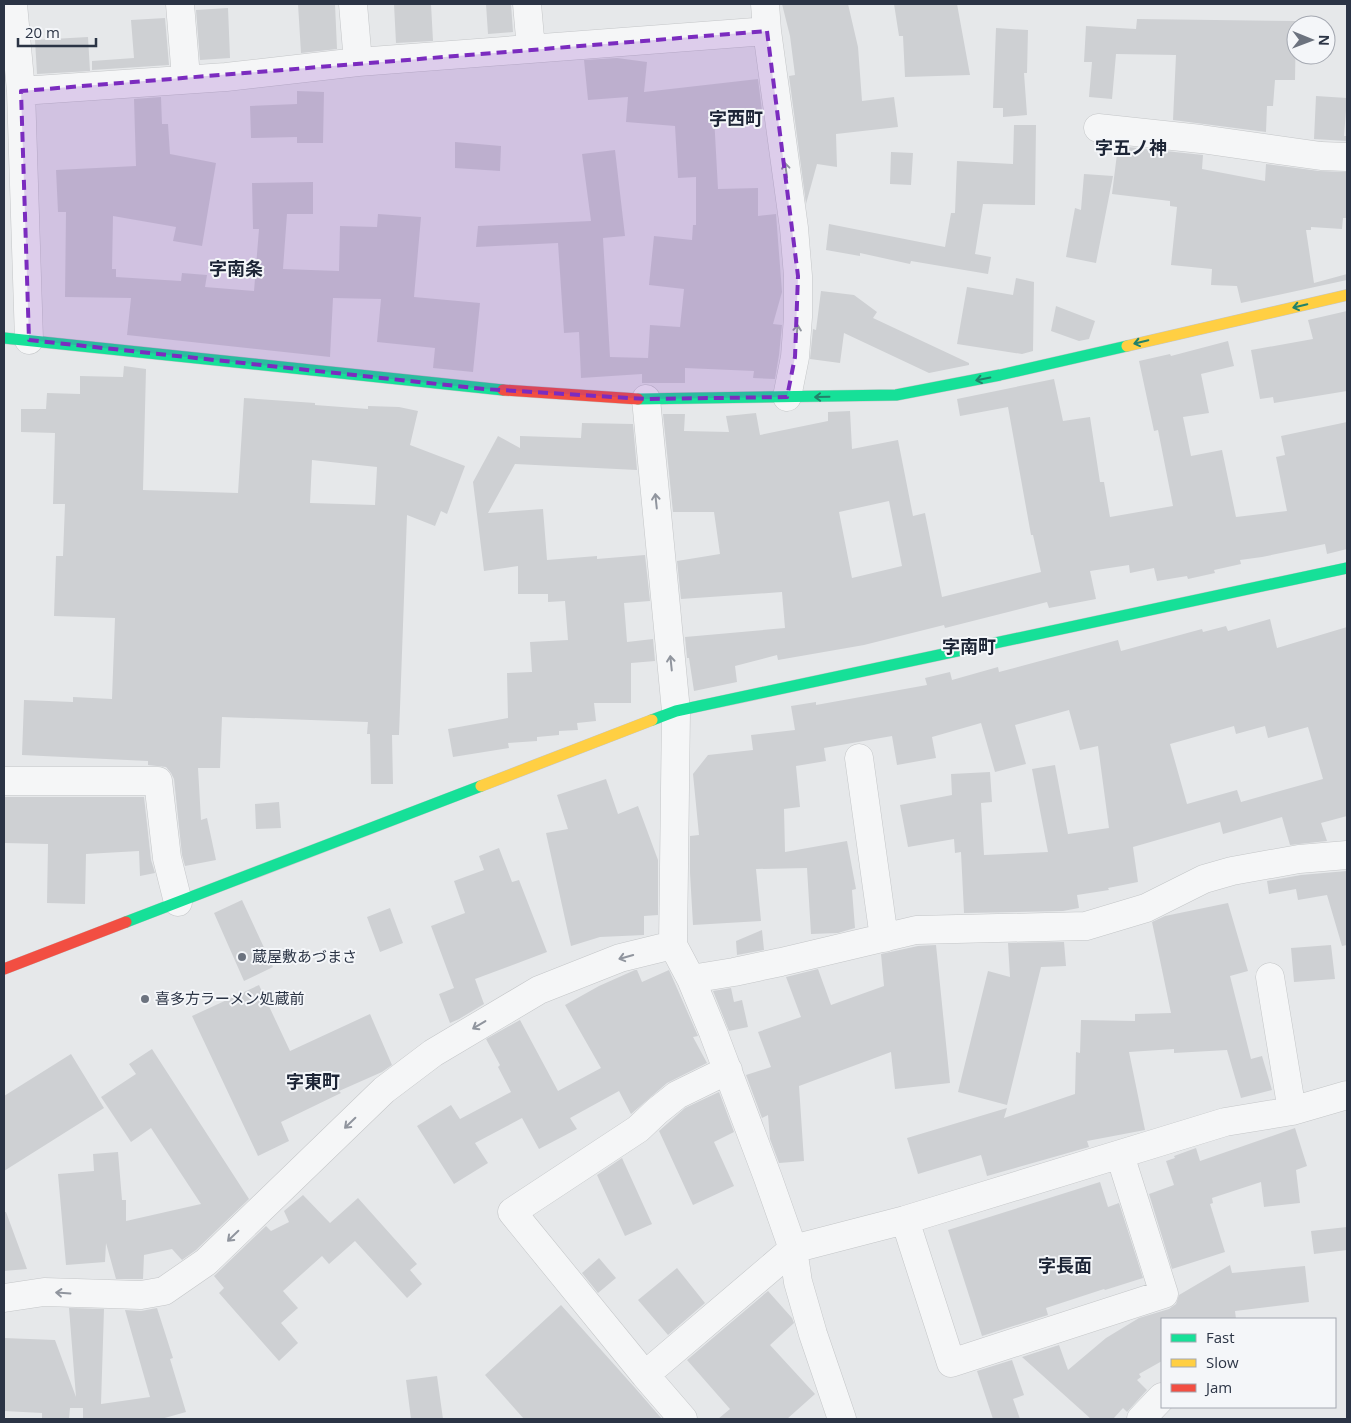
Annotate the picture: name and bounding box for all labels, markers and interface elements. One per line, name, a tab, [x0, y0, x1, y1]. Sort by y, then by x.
scale bar	[18, 15, 95, 47]
north arrow	[1286, 15, 1336, 65]
text: 20 m	[25, 22, 60, 42]
text: N	[1315, 34, 1334, 46]
district label: 字西町	[709, 106, 763, 130]
district label: 字五ノ神	[1095, 135, 1167, 159]
one-way arrow	[781, 162, 791, 178]
district label: 字南条	[209, 256, 263, 280]
one-way arrow	[1292, 302, 1308, 311]
one-way arrow	[792, 324, 802, 340]
one-way arrow	[1134, 338, 1150, 347]
one-way arrow	[976, 375, 992, 384]
one-way arrow	[814, 392, 830, 401]
one-way arrow	[651, 493, 660, 509]
district label: 字南町	[942, 634, 996, 658]
one-way arrow	[667, 655, 676, 671]
place label: 蔵屋敷あづまさ	[252, 946, 357, 966]
marker: 蔵屋敷あづまさ	[236, 951, 248, 963]
one-way arrow	[618, 952, 634, 962]
place label: 喜多方ラーメン処蔵前	[155, 988, 304, 1008]
marker: 喜多方ラーメン処蔵前	[139, 993, 151, 1005]
one-way arrow	[472, 1020, 486, 1030]
district label: 字東町	[286, 1069, 340, 1093]
one-way arrow	[344, 1117, 356, 1129]
one-way arrow	[227, 1229, 239, 1241]
district label: 字長面	[1038, 1253, 1092, 1277]
one-way arrow	[56, 1289, 72, 1298]
legend	[1161, 1318, 1336, 1408]
text: Fast	[1206, 1327, 1235, 1347]
text: Slow	[1206, 1352, 1239, 1372]
text: Jam	[1204, 1377, 1232, 1397]

